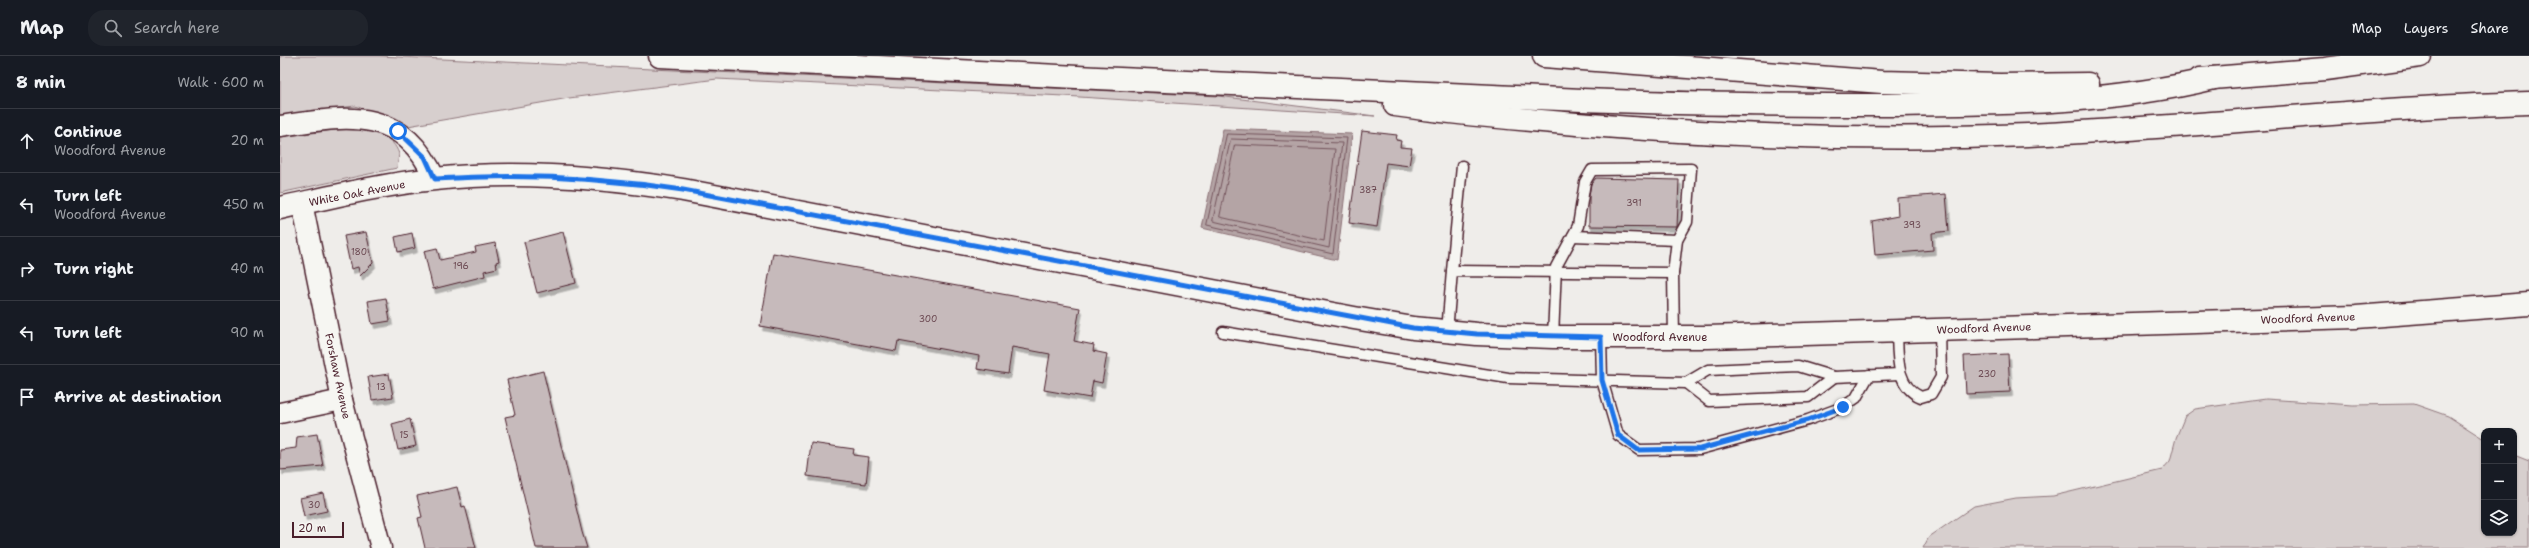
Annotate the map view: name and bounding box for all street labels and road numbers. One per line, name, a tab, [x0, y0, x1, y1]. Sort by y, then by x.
street label: White Oak Avenue	[308, 177, 407, 210]
street label: Woodford Avenue	[2260, 309, 2356, 328]
street label: Woodford Avenue	[1936, 319, 2032, 338]
street label: Woodford Avenue	[1613, 330, 1707, 345]
street label: Forshaw Avenue	[321, 332, 354, 421]

